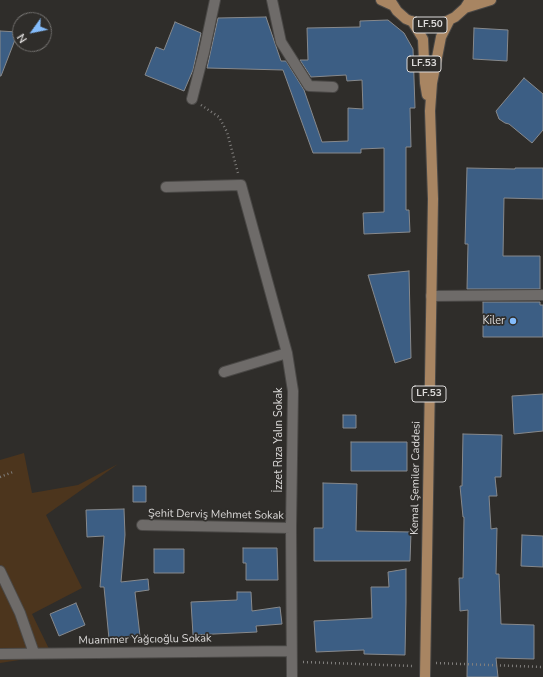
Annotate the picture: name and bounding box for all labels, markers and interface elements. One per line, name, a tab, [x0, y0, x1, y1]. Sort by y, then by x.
north arrow	[12, 12, 52, 52]
road number: LF.50	[413, 17, 447, 33]
text: N	[14, 31, 31, 46]
road number: LF.53	[407, 56, 441, 72]
place label: Kiler	[483, 314, 505, 328]
marker: Kiler	[508, 316, 518, 326]
road number: LF.53	[412, 386, 446, 402]
street label: İzzet Rıza Yalın Sokak	[272, 387, 286, 493]
street label: Kemal Şemiler Caddesi	[408, 421, 424, 535]
street label: Şehit Derviş Mehmet Sokak	[148, 507, 284, 523]
street label: Muammer Yağcıoğlu Sokak	[78, 632, 212, 648]

